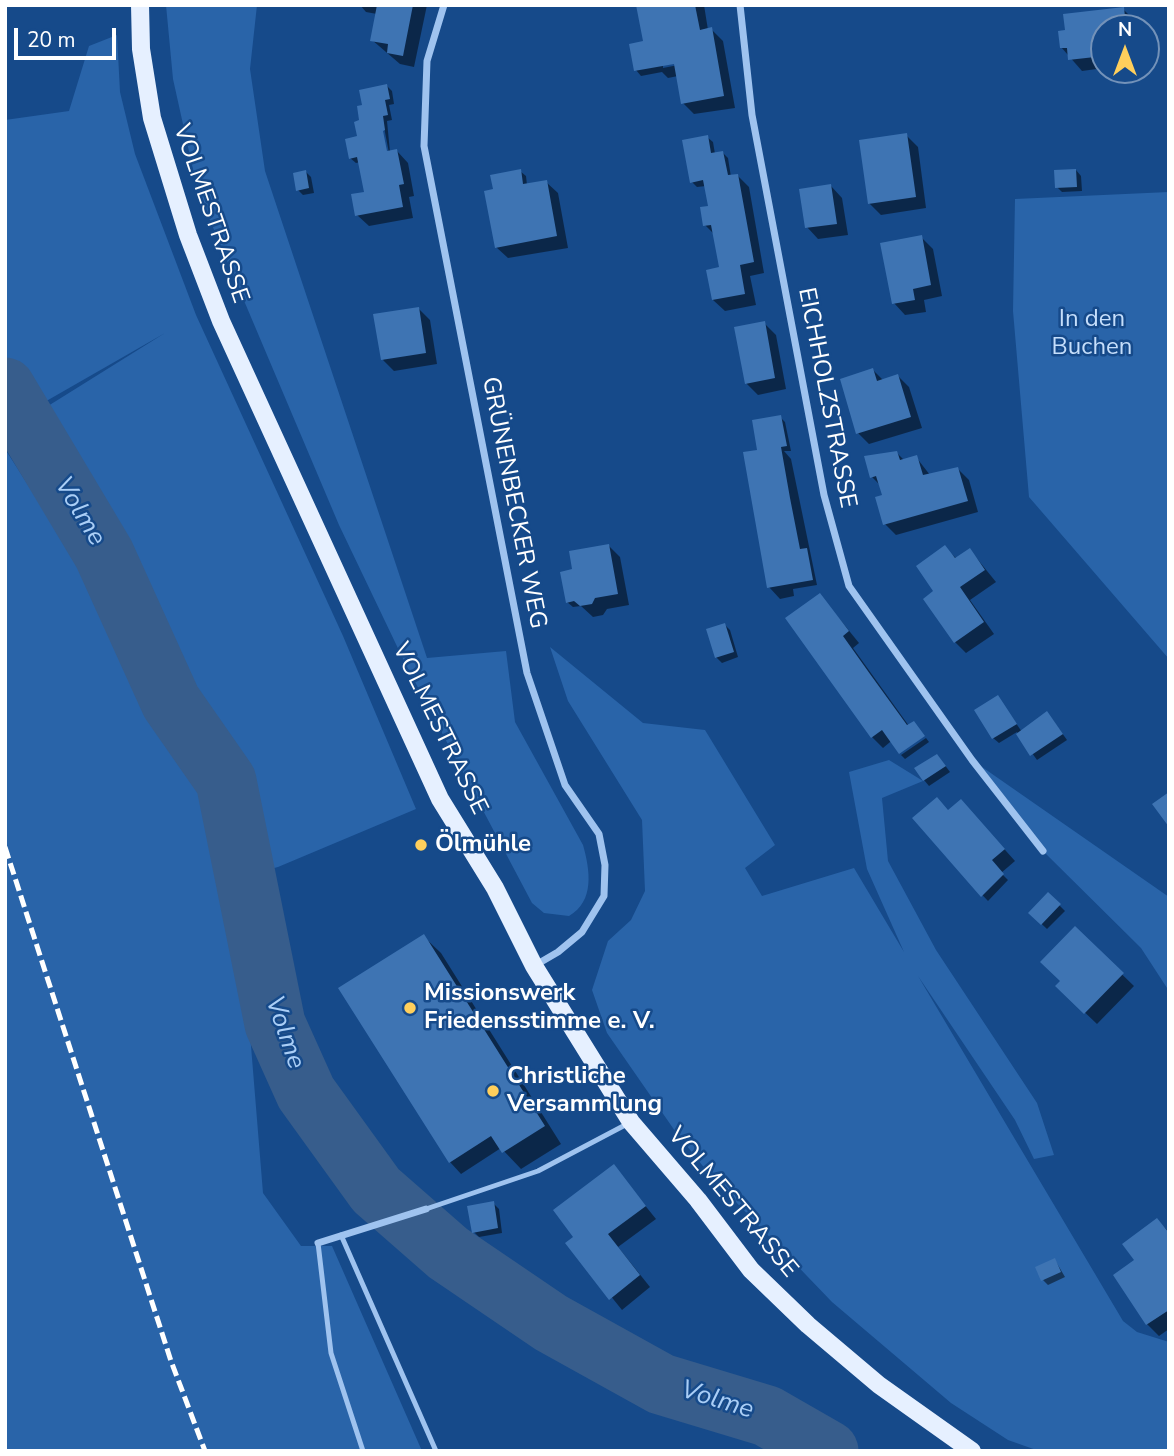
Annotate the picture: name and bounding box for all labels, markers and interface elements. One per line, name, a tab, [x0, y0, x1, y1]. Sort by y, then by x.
scale bar	[18, 14, 119, 58]
north arrow	[1090, 14, 1160, 84]
text: N	[1118, 17, 1132, 43]
text: 20 m	[27, 26, 76, 54]
street label: VOLMESTRASSE	[166, 121, 254, 307]
street label: EICHHOLZSTRASSE	[791, 285, 861, 511]
park label: In den Buchen	[1052, 306, 1132, 362]
street label: GRÜNENBECKER WEG	[474, 375, 552, 631]
water label: Volme	[46, 472, 112, 552]
street label: VOLMESTRASSE	[385, 638, 493, 820]
place label: Ölmühle	[435, 831, 531, 859]
marker: Ölmühle	[413, 837, 429, 853]
place label: Missionswerk Friedensstimme e. V.	[424, 980, 655, 1036]
water label: Volme	[257, 993, 311, 1073]
marker: Missionswerk Friedensstimme e. V.	[402, 1000, 418, 1016]
place label: Christliche Versammlung	[507, 1063, 662, 1119]
marker: Christliche Versammlung	[485, 1083, 501, 1099]
street label: VOLMESTRASSE	[661, 1122, 803, 1284]
water label: Volme	[677, 1375, 757, 1427]

